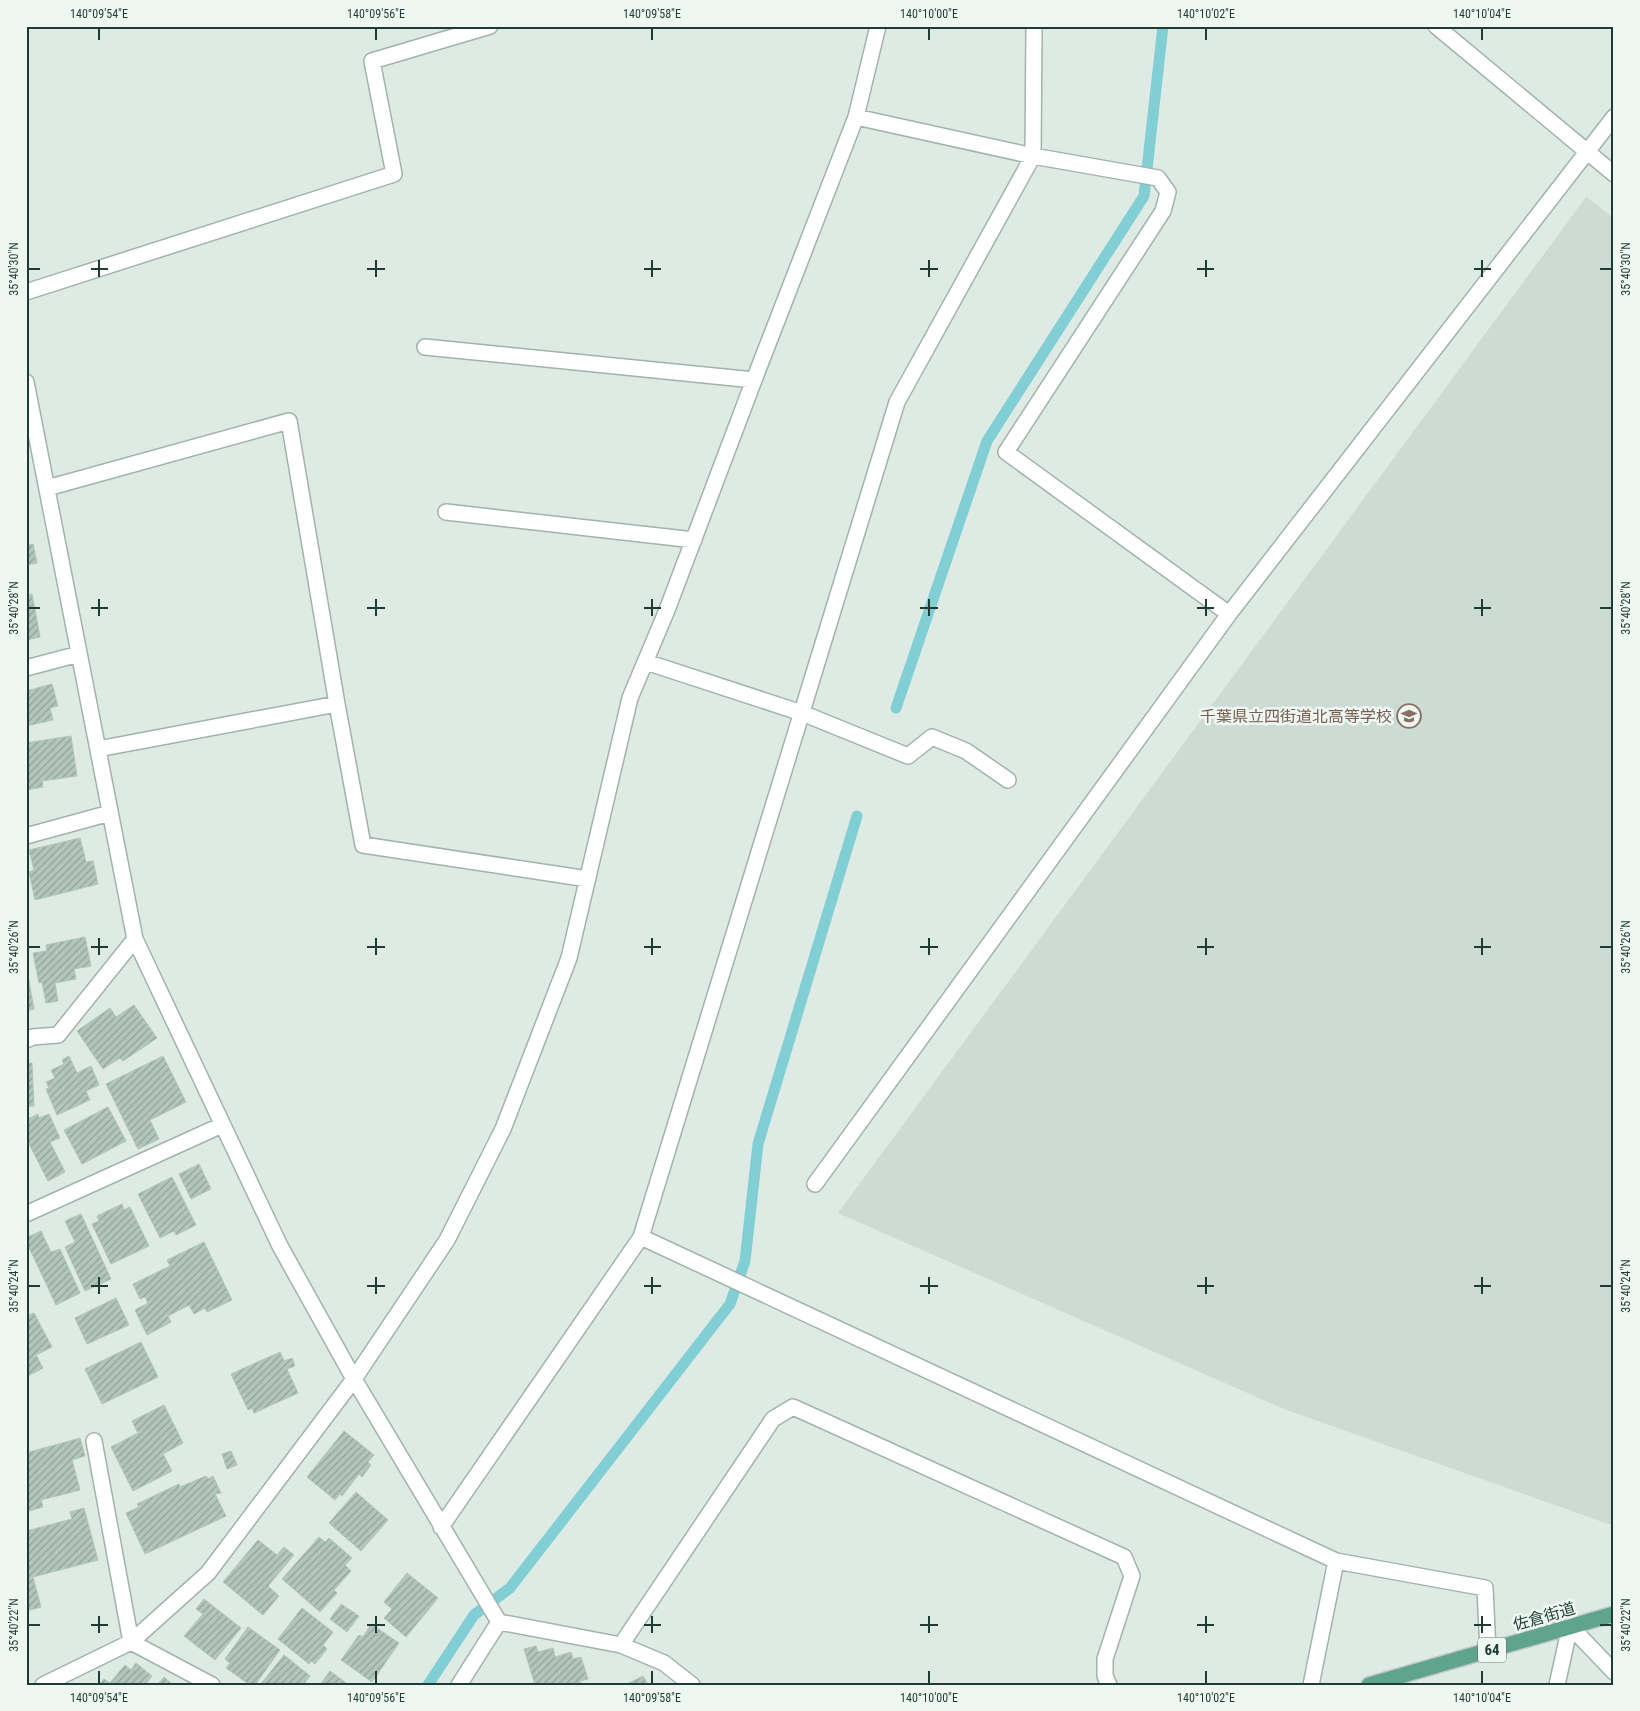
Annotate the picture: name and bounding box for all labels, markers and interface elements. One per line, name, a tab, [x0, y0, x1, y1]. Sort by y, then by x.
text: 140°09'54"E	[70, 7, 128, 21]
text: 140°09'56"E	[347, 7, 405, 21]
text: 140°09'58"E	[623, 7, 681, 21]
text: 140°10'00"E	[900, 7, 958, 21]
text: 140°10'02"E	[1177, 7, 1235, 21]
text: 140°10'04"E	[1453, 7, 1511, 21]
text: 35°40'30"N	[7, 242, 21, 296]
text: 35°40'30"N	[1619, 242, 1633, 296]
text: 35°40'28"N	[7, 581, 21, 635]
text: 35°40'28"N	[1619, 581, 1633, 635]
school or university icon: 千葉県立四街道北高等学校	[1396, 703, 1422, 729]
place label: 千葉県立四街道北高等学校	[1200, 707, 1392, 726]
text: 35°40'26"N	[7, 920, 21, 974]
text: 35°40'26"N	[1619, 920, 1633, 974]
text: 35°40'24"N	[7, 1259, 21, 1313]
text: 35°40'24"N	[1619, 1259, 1633, 1313]
text: 35°40'22"N	[7, 1598, 21, 1652]
text: 35°40'22"N	[1619, 1598, 1633, 1652]
street label: 佐倉街道	[1511, 1599, 1578, 1634]
road number: 64	[1478, 1638, 1506, 1662]
text: 140°09'54"E	[70, 1691, 128, 1705]
text: 140°09'56"E	[347, 1691, 405, 1705]
text: 140°09'58"E	[623, 1691, 681, 1705]
text: 140°10'00"E	[900, 1691, 958, 1705]
text: 140°10'02"E	[1177, 1691, 1235, 1705]
text: 140°10'04"E	[1453, 1691, 1511, 1705]

